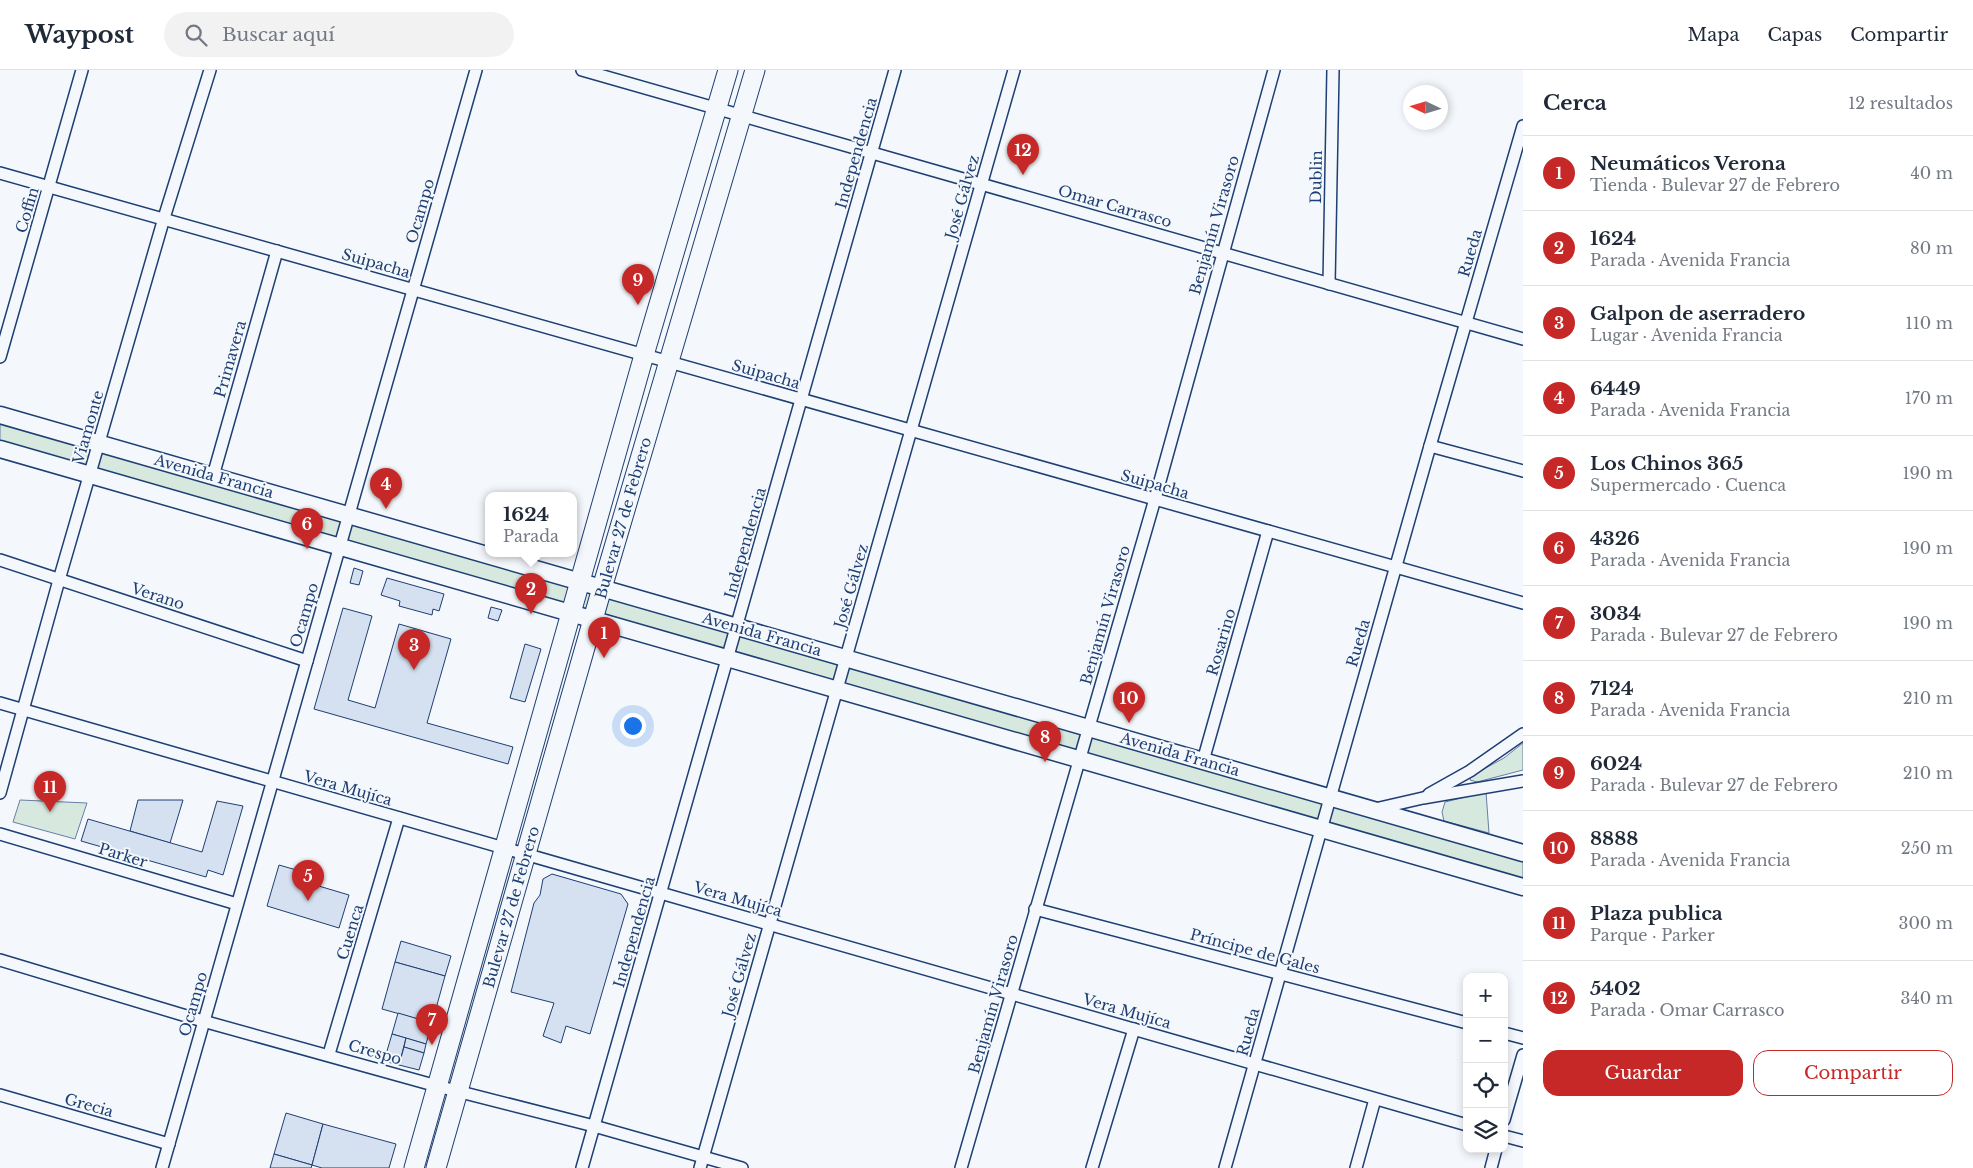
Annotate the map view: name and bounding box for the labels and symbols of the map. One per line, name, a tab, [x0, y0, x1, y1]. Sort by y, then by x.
north arrow	[1403, 85, 1448, 130]
street label: Independencia	[831, 94, 881, 211]
pin: 12	[1007, 134, 1039, 175]
street label: Dublin	[1306, 150, 1326, 204]
street label: José Gálvez	[940, 153, 983, 243]
street label: Benjamín Virasoro	[1185, 153, 1243, 297]
street label: Ocampo	[402, 176, 438, 246]
street label: Omar Carrasco	[1056, 181, 1174, 231]
street label: Coffin	[11, 185, 43, 235]
street label: Rueda	[1454, 226, 1486, 279]
street label: Suipacha	[340, 244, 413, 282]
pin: 9	[622, 264, 654, 305]
street label: Primavera	[210, 317, 250, 400]
street label: Suipacha	[730, 355, 803, 393]
street label: Viamonte	[68, 388, 108, 467]
street label: Bulevar 27 de Febrero	[591, 435, 655, 601]
street label: Avenida Francia	[151, 450, 277, 502]
street label: Suipacha	[1119, 465, 1192, 503]
pin: 4	[370, 468, 402, 509]
street label: Independencia	[720, 484, 770, 601]
pin: 6	[291, 508, 323, 549]
street label: José Gálvez	[829, 542, 872, 632]
street label: Benjamín Virasoro	[1076, 543, 1134, 687]
pin: 2	[515, 573, 547, 614]
street label: Verano	[128, 578, 187, 614]
street label: Ocampo	[286, 580, 322, 650]
street label: Rosarino	[1202, 606, 1240, 678]
street label: Avenida Francia	[699, 608, 825, 660]
street label: Rueda	[1342, 616, 1374, 669]
pin: 1	[588, 617, 620, 658]
pin: 3	[398, 629, 430, 670]
pin: 10	[1113, 682, 1145, 723]
your location	[620, 713, 646, 739]
pin: 8	[1029, 721, 1061, 762]
street label: Avenida Francia	[1117, 728, 1243, 780]
street label: Vera Mujíca	[301, 766, 395, 810]
pin: 11	[34, 771, 66, 812]
street label: Bulevar 27 de Febrero	[479, 824, 543, 990]
street label: Parker	[96, 839, 151, 872]
pin: 5	[292, 860, 324, 901]
street label: Independencia	[609, 873, 659, 990]
street label: Vera Mujíca	[691, 877, 785, 921]
street label: Cuenca	[333, 901, 368, 962]
street label: Príncipe de Gales	[1188, 925, 1322, 978]
street label: José Gálvez	[717, 931, 760, 1021]
street label: Benjamín Virasoro	[964, 932, 1022, 1076]
street label: Ocampo	[175, 969, 211, 1039]
street label: Vera Mujíca	[1080, 989, 1174, 1033]
pin: 7	[416, 1004, 448, 1045]
street label: Rueda	[1232, 1005, 1264, 1058]
street label: Crespo	[346, 1035, 404, 1069]
street label: Grecia	[62, 1089, 116, 1121]

